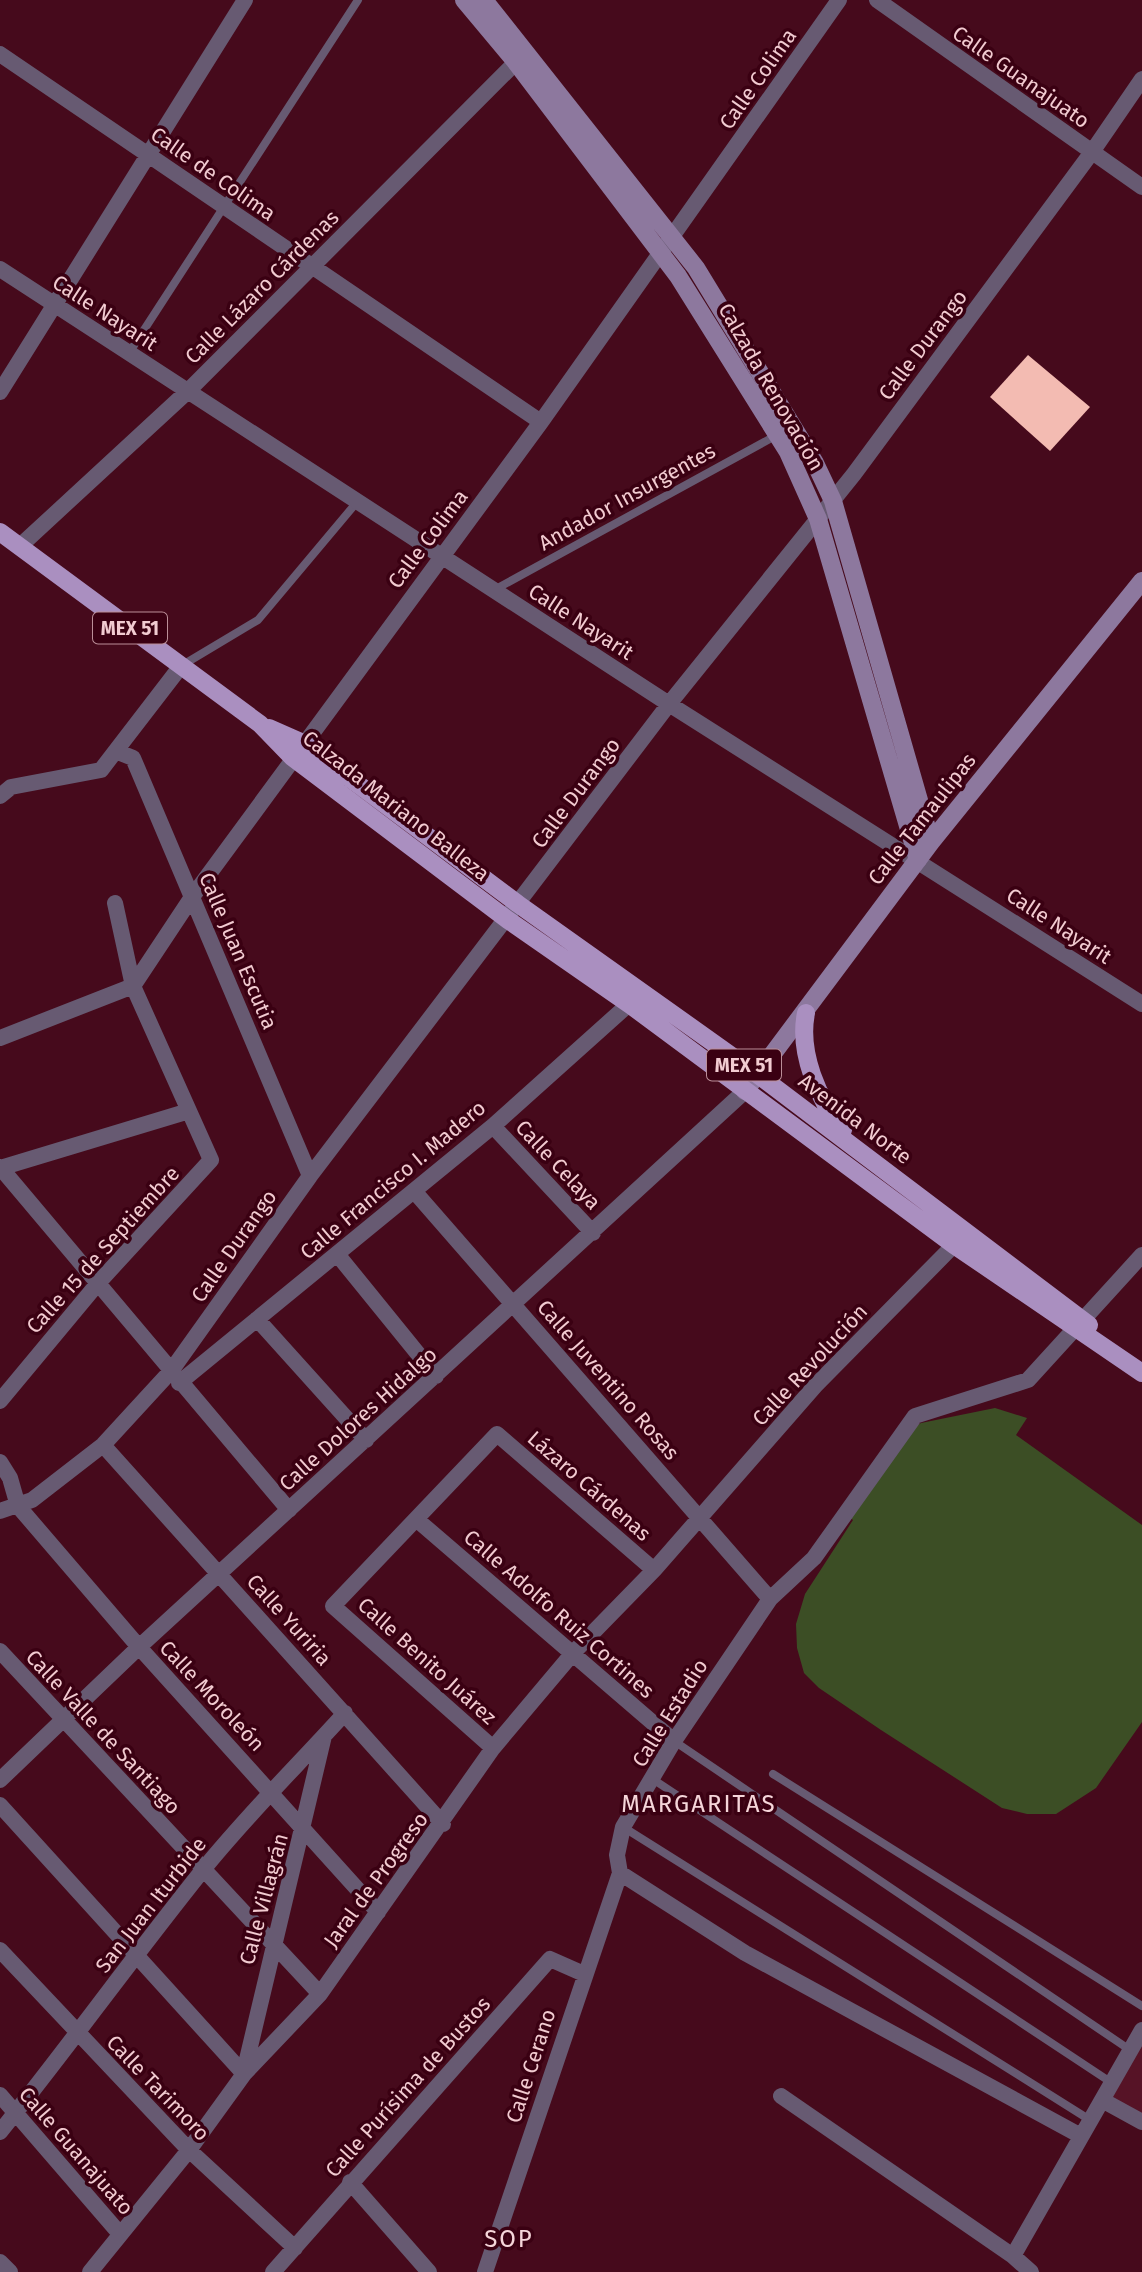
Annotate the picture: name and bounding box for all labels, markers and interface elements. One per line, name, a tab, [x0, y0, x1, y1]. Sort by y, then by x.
street label: Calle Guanajuato	[947, 20, 1095, 134]
street label: Calle Colima	[714, 24, 802, 134]
street label: Calle de Colima	[145, 121, 281, 227]
street label: Calle Lázaro Cárdenas	[180, 204, 345, 369]
street label: Calle Nayarit	[47, 269, 163, 357]
street label: Calle Durango	[873, 285, 973, 405]
street label: Calzada Renovación	[712, 299, 830, 475]
street label: Andador Insurgentes	[534, 438, 720, 556]
street label: Calle Colima	[382, 484, 474, 594]
street label: Calle Nayarit	[523, 578, 639, 666]
road number: MEX 51	[93, 612, 167, 643]
street label: Calzada Mariano Balleza	[297, 725, 495, 887]
street label: Calle Durango	[526, 733, 626, 853]
street label: Calle Tamaulipas	[862, 748, 982, 890]
street label: Calle Juan Escutia	[193, 869, 283, 1033]
street label: Calle Nayarit	[1001, 882, 1117, 970]
road number: MEX 51	[707, 1050, 781, 1080]
street label: Avenida Norte	[793, 1068, 917, 1170]
street label: Calle Francisco I. Madero	[295, 1095, 491, 1265]
street label: Calle Celaya	[510, 1115, 606, 1215]
street label: Calle 15 de Septiembre	[21, 1161, 185, 1339]
street label: Calle Durango	[186, 1185, 282, 1307]
street label: Calle Juventino Rosas	[531, 1295, 685, 1465]
street label: Calle Revolución	[747, 1299, 873, 1431]
street label: Calle Dolores Hidalgo	[274, 1341, 442, 1497]
street label: Lázaro Cárdenas	[522, 1425, 656, 1547]
street label: Calle Adolfo Ruiz Cortines	[458, 1524, 660, 1704]
street label: Calle Yuriria	[241, 1569, 337, 1671]
street label: Calle Benito Juárez	[352, 1592, 502, 1730]
street label: Calle Moroleón	[154, 1635, 270, 1757]
street label: Calle Valle de Santiago	[20, 1644, 186, 1820]
street label: Calle Estadio	[627, 1654, 713, 1772]
district label: MARGARITAS	[621, 1790, 777, 1818]
street label: Jaral de Progreso	[318, 1807, 434, 1953]
street label: Calle Villagrán	[234, 1830, 294, 1968]
street label: San Juan Iturbide	[90, 1832, 212, 1978]
street label: Calle Purísima de Bustos	[320, 1991, 496, 2183]
street label: Calle Cerano	[500, 2006, 562, 2126]
street label: Calle Tarimoro	[101, 2030, 215, 2146]
street label: Calle Guanajuato	[13, 2082, 139, 2220]
district label: SOP	[484, 2225, 534, 2253]

